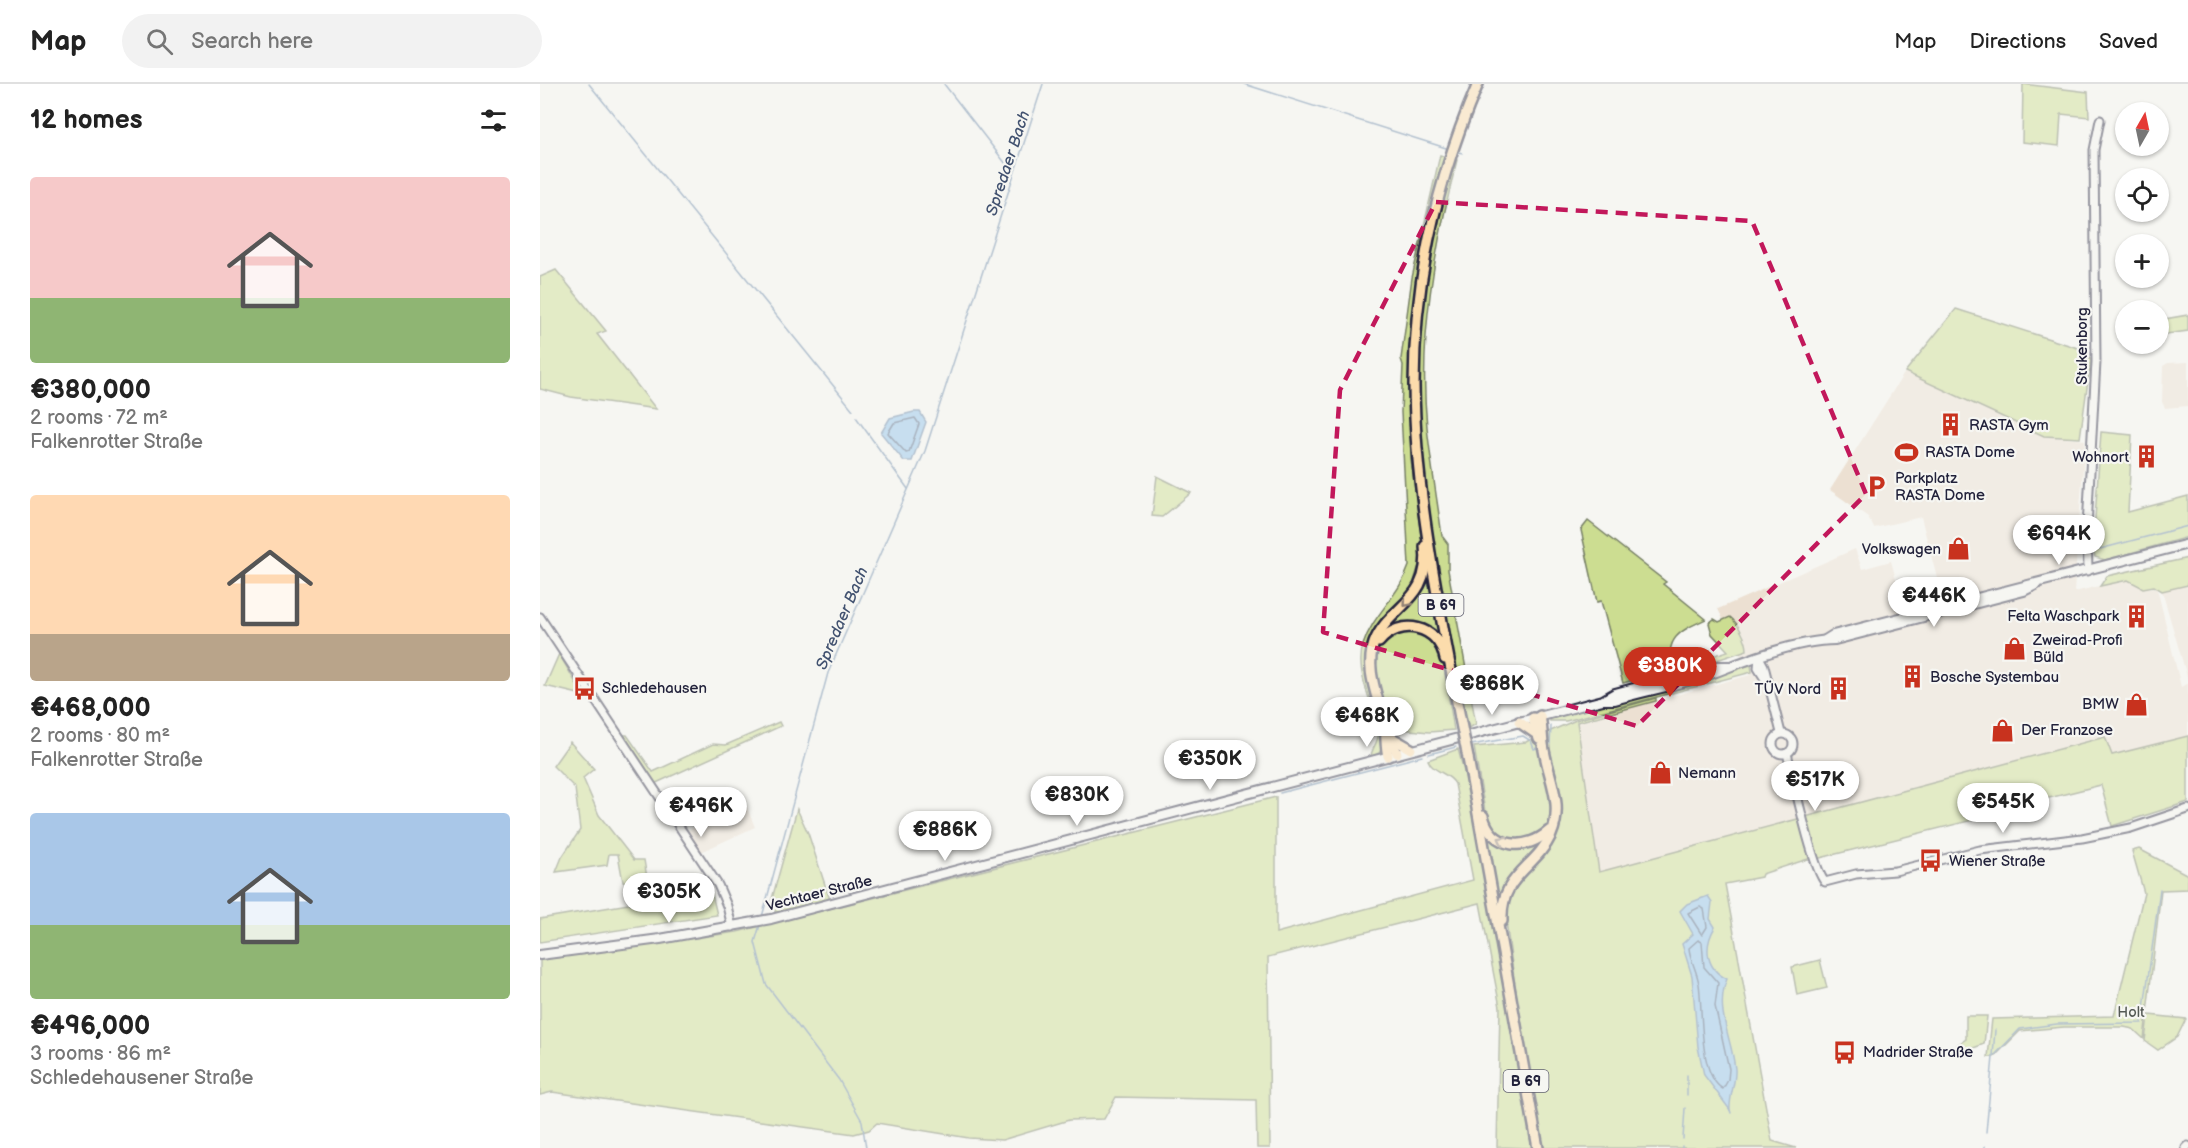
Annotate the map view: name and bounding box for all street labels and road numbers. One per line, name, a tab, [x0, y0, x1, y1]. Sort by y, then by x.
street label: Stukenborg	[2073, 307, 2092, 385]
road number: B 69	[1418, 594, 1464, 616]
street label: Vechtaer Straße	[764, 871, 874, 916]
road number: B 69	[1504, 1070, 1548, 1092]

